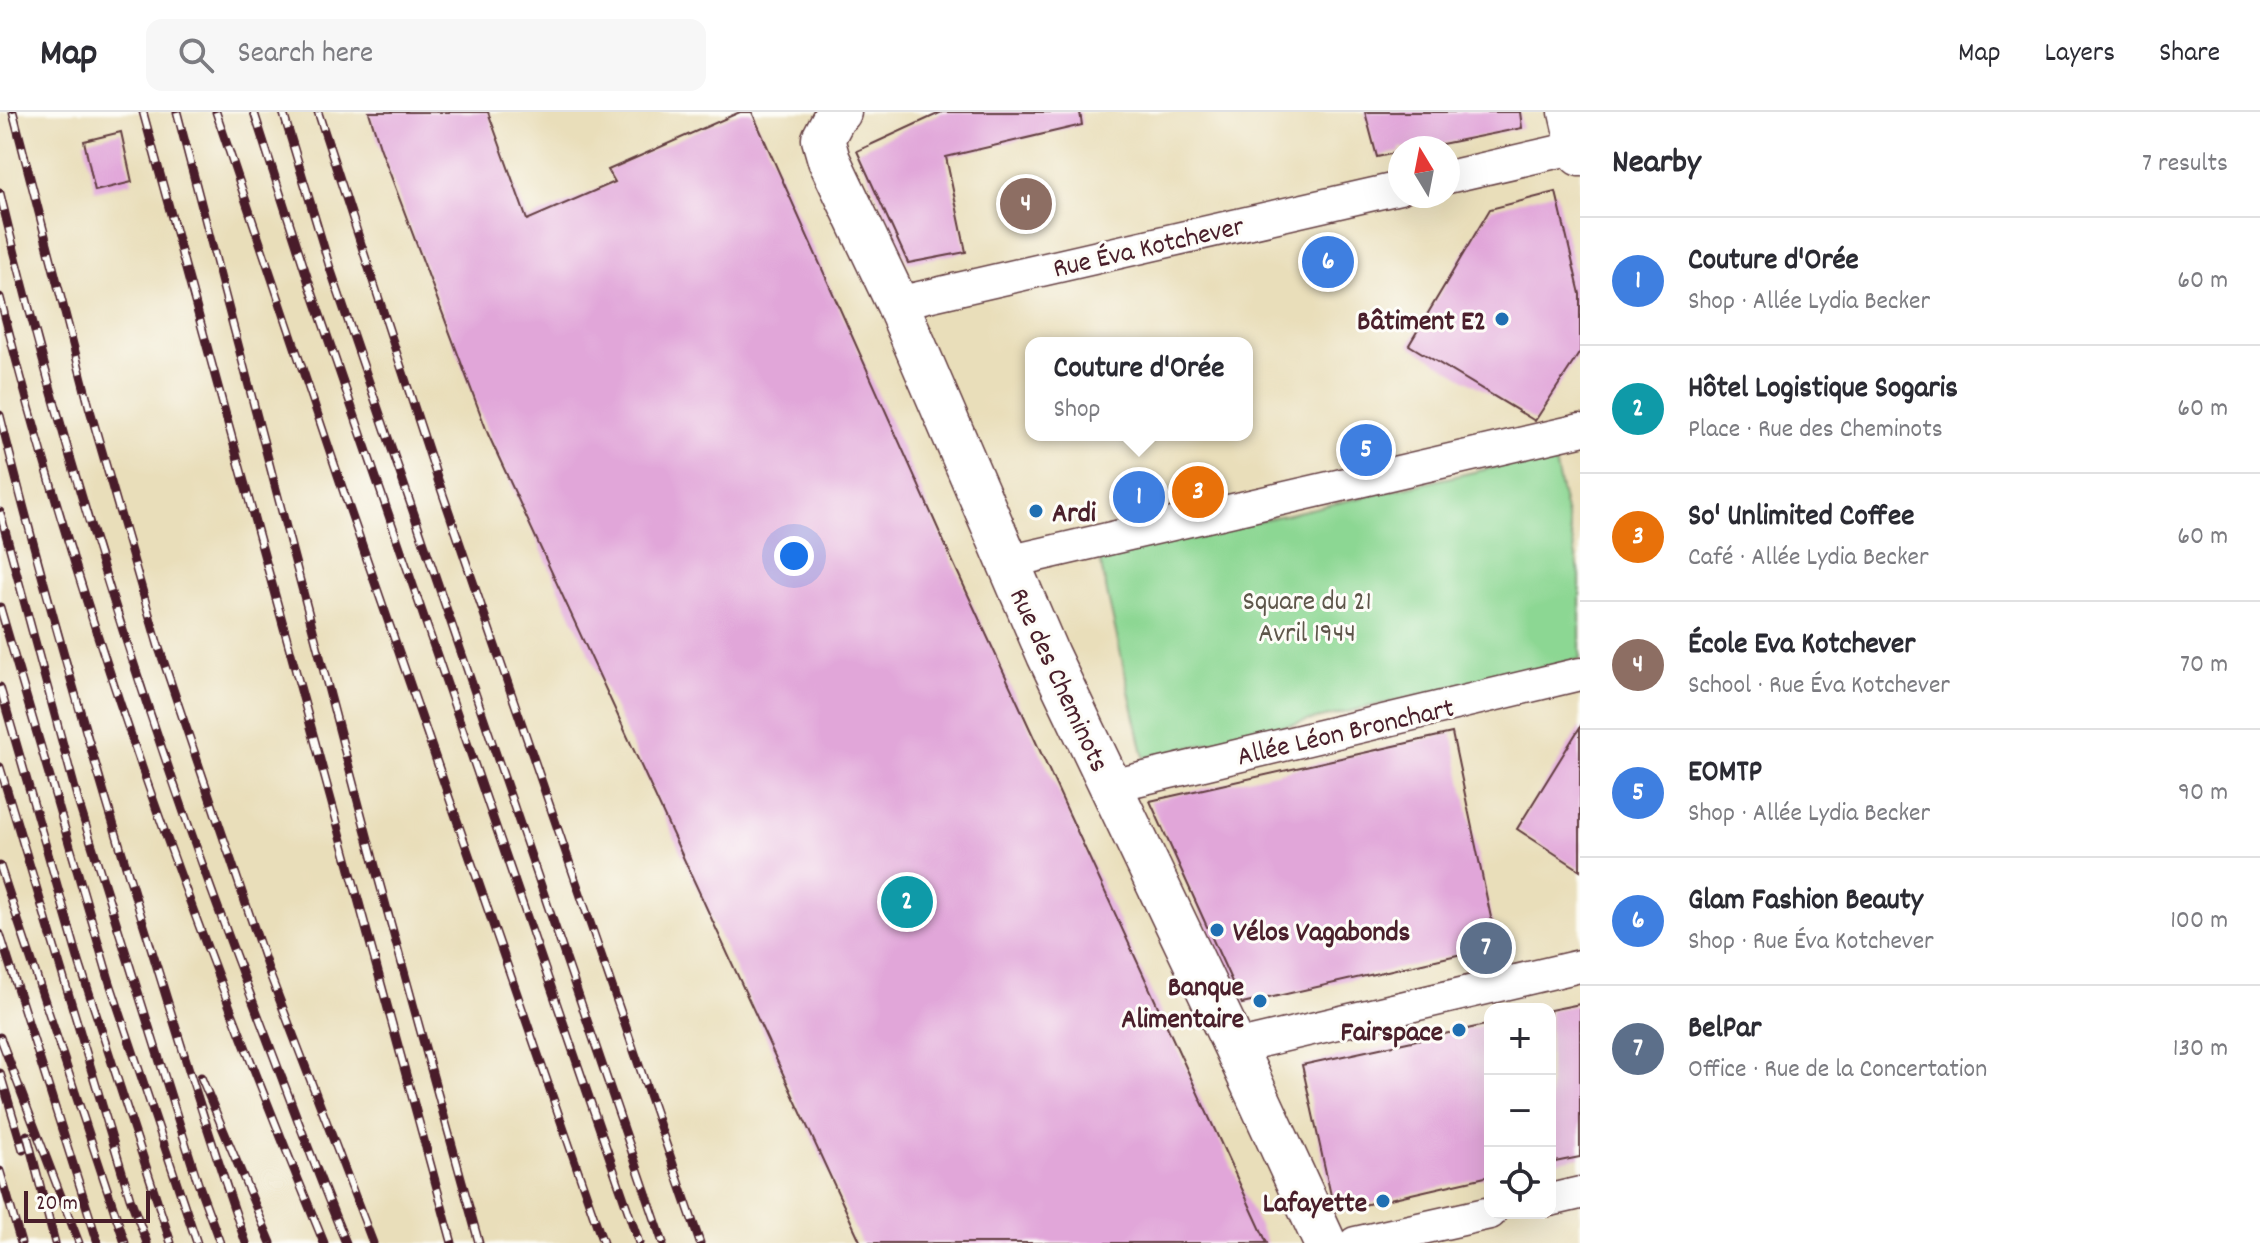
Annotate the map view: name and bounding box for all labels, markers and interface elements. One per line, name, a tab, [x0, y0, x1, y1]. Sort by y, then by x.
search box	[146, 19, 706, 91]
text: Map	[40, 28, 98, 83]
icon: search	[174, 33, 218, 77]
text: Search here	[238, 34, 373, 77]
text: Map	[1958, 35, 2001, 75]
text: Layers	[2045, 35, 2115, 75]
text: Share	[2159, 35, 2220, 75]
north arrow	[1388, 136, 1460, 208]
text: Nearby	[1612, 140, 1701, 189]
text: 7 results	[2142, 146, 2228, 183]
pin: 4	[1000, 174, 1052, 234]
street label: Rue Éva Kotchever	[1050, 208, 1249, 291]
pin: 6	[1302, 232, 1354, 292]
text: Couture d'Orée	[1688, 241, 1859, 284]
text: 1	[1635, 263, 1641, 300]
text: 60 m	[2177, 263, 2228, 300]
text: Shop · Allée Lydia Becker	[1688, 284, 1930, 321]
place label: Bâtiment E2	[1357, 304, 1486, 344]
marker: Bâtiment E2	[1493, 310, 1511, 328]
popup	[1025, 337, 1253, 441]
text: Couture d'Orée	[1054, 349, 1224, 392]
text: Hôtel Logistique Sogaris	[1688, 369, 1958, 412]
text: 2	[1632, 391, 1644, 428]
text: 60 m	[2177, 391, 2228, 428]
text: Shop	[1054, 392, 1101, 429]
text: Place · Rue des Cheminots	[1688, 412, 1943, 449]
pin: 5	[1340, 420, 1392, 480]
pin: 3	[1172, 462, 1224, 522]
pin: 1	[1113, 467, 1165, 527]
place label: Ardi	[1052, 496, 1096, 536]
text: So' Unlimited Coffee	[1688, 497, 1915, 540]
marker: Ardi	[1027, 502, 1045, 520]
text: 3	[1632, 519, 1644, 556]
text: 60 m	[2177, 519, 2228, 556]
your location	[774, 536, 814, 576]
text: Café · Allée Lydia Becker	[1688, 540, 1929, 577]
street label: Rue des Cheminots	[996, 583, 1117, 780]
park label: Square du 21 Avril 1944	[1242, 584, 1372, 656]
text: École Eva Kotchever	[1688, 625, 1915, 668]
text: 4	[1633, 647, 1643, 684]
text: 70 m	[2180, 647, 2228, 684]
text: School · Rue Éva Kotchever	[1688, 668, 1950, 705]
street label: Allée Léon Bronchart	[1234, 690, 1459, 779]
text: EOMTP	[1688, 753, 1762, 796]
text: 5	[1632, 775, 1644, 812]
text: 90 m	[2178, 775, 2228, 812]
text: Shop · Allée Lydia Becker	[1688, 796, 1930, 833]
pin: 2	[881, 872, 933, 932]
text: Glam Fashion Beauty	[1688, 881, 1923, 924]
text: 6	[1632, 903, 1644, 940]
text: 100 m	[2170, 903, 2228, 940]
place label: Vélos Vagabonds	[1233, 915, 1411, 955]
pin: 7	[1460, 918, 1512, 978]
marker: Vélos Vagabonds	[1208, 921, 1226, 939]
text: Shop · Rue Éva Kotchever	[1688, 924, 1934, 961]
place label: Banque Alimentaire	[1121, 970, 1244, 1042]
marker: Banque Alimentaire	[1251, 992, 1269, 1010]
map controls	[1484, 1003, 1556, 1219]
button: +	[1484, 1003, 1556, 1075]
text: BelPar	[1688, 1009, 1761, 1052]
place label: Fairspace	[1340, 1015, 1443, 1055]
marker: Fairspace	[1450, 1021, 1468, 1039]
text: 7	[1633, 1031, 1643, 1068]
text: 130 m	[2173, 1031, 2228, 1068]
text: Office · Rue de la Concertation	[1688, 1052, 1987, 1089]
button: −	[1484, 1075, 1556, 1147]
button: locate	[1484, 1147, 1556, 1219]
place label: Lafayette	[1263, 1186, 1367, 1226]
scale bar	[24, 1187, 150, 1223]
text: 20 m	[36, 1189, 78, 1220]
marker: Lafayette	[1374, 1192, 1392, 1210]

